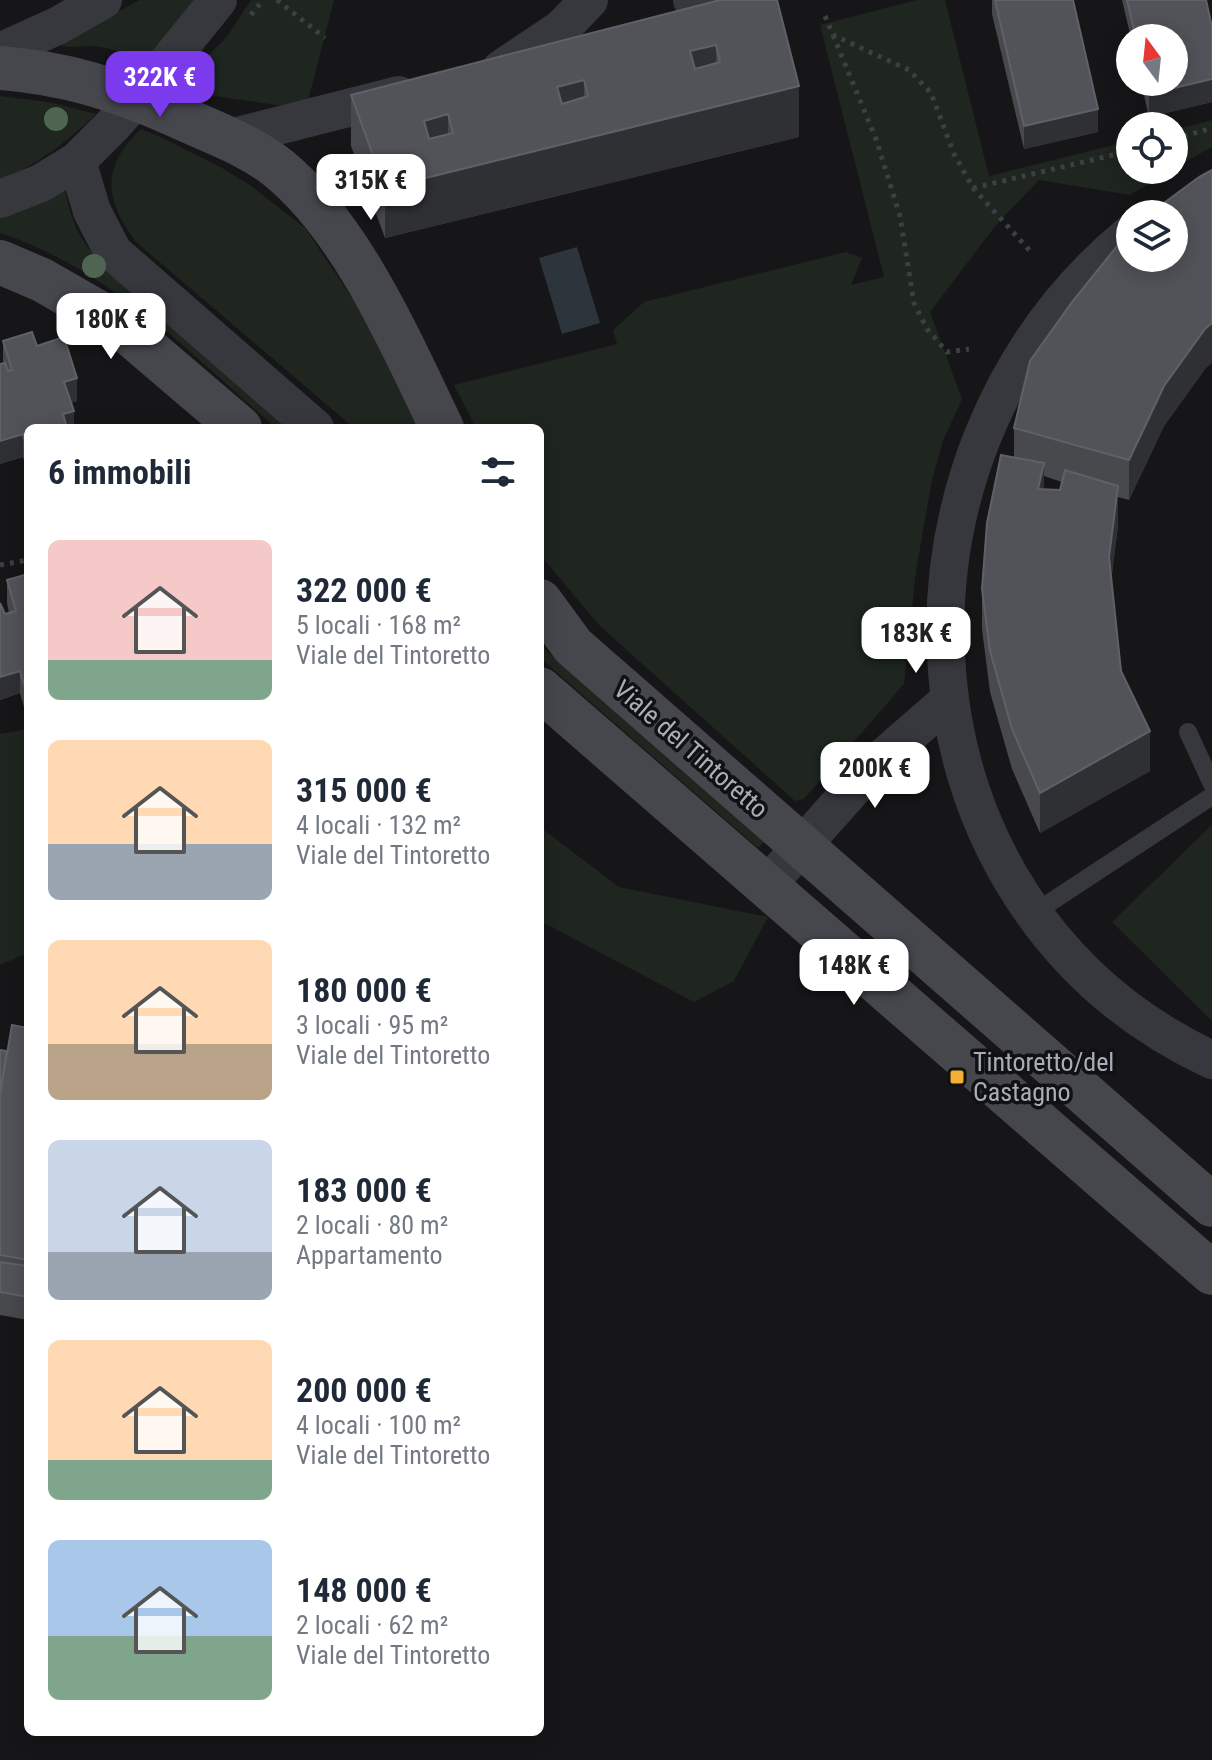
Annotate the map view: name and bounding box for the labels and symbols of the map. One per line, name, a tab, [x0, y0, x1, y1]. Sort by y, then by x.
north arrow	[1116, 24, 1188, 96]
pin: 322K €	[95, 51, 225, 119]
pin: 315K €	[306, 154, 436, 222]
pin: 180K €	[46, 293, 176, 361]
pin: 183K €	[851, 607, 981, 675]
street label: Viale del Tintoretto	[608, 674, 774, 824]
pin: 200K €	[810, 742, 940, 810]
pin: 148K €	[789, 939, 919, 1007]
place label: Tintoretto/del Castagno	[973, 1047, 1114, 1107]
marker: Tintoretto/del Castagno	[948, 1068, 966, 1086]

